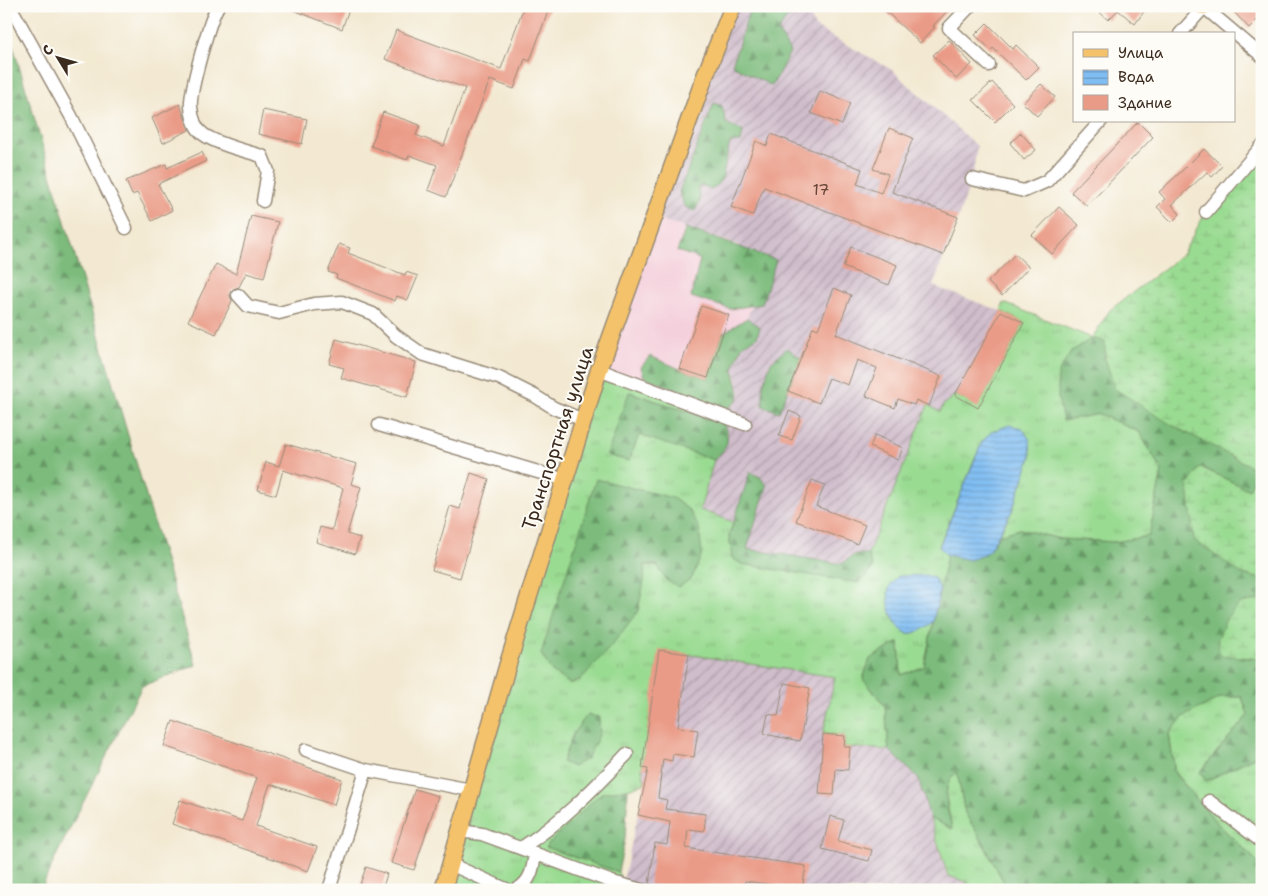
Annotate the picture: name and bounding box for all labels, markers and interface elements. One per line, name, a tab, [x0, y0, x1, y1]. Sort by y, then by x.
north arrow	[32, 32, 82, 82]
legend	[1073, 32, 1236, 122]
text: С	[38, 41, 57, 59]
text: Улица	[1118, 43, 1164, 63]
text: Вода	[1118, 67, 1155, 87]
text: Здание	[1118, 93, 1172, 113]
house number: 17	[812, 179, 830, 200]
street label: Транспортная улица	[516, 343, 599, 533]

